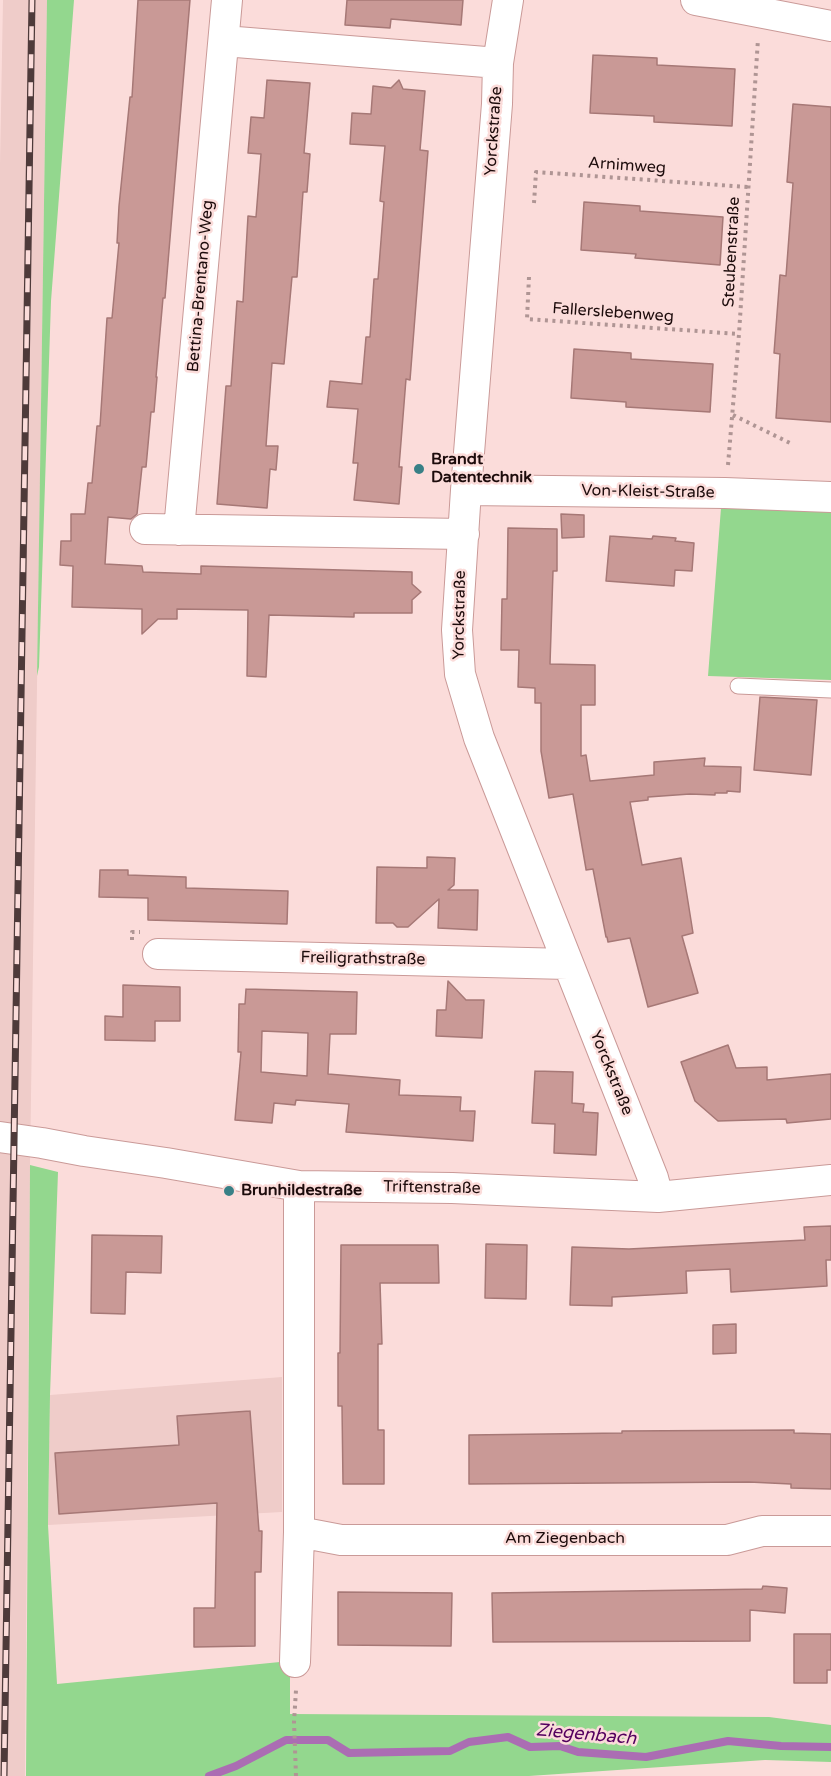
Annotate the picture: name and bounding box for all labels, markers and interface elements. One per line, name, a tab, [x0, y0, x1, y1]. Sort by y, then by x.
street label: Yorckstraße	[481, 86, 507, 176]
street label: Arnimweg	[587, 154, 667, 178]
street label: Steubenstraße	[720, 196, 744, 308]
street label: Bettina-Brentano-Weg	[184, 199, 218, 373]
street label: Fallerslebenweg	[552, 299, 674, 327]
place label: Brandt Datentechnik	[431, 450, 532, 488]
marker: Brandt Datentechnik	[412, 462, 426, 476]
street label: Von-Kleist-Straße	[581, 481, 715, 503]
street label: Yorckstraße	[450, 570, 470, 660]
street label: Freiligrathstraße	[300, 948, 426, 970]
street label: Yorckstraße	[585, 1028, 637, 1118]
street label: Triftenstraße	[383, 1178, 481, 1198]
place label: Brunhildestraße	[241, 1181, 362, 1201]
marker: Brunhildestraße	[222, 1184, 236, 1198]
street label: Am Ziegenbach	[505, 1529, 625, 1549]
water label: Ziegenbach	[535, 1720, 637, 1750]

